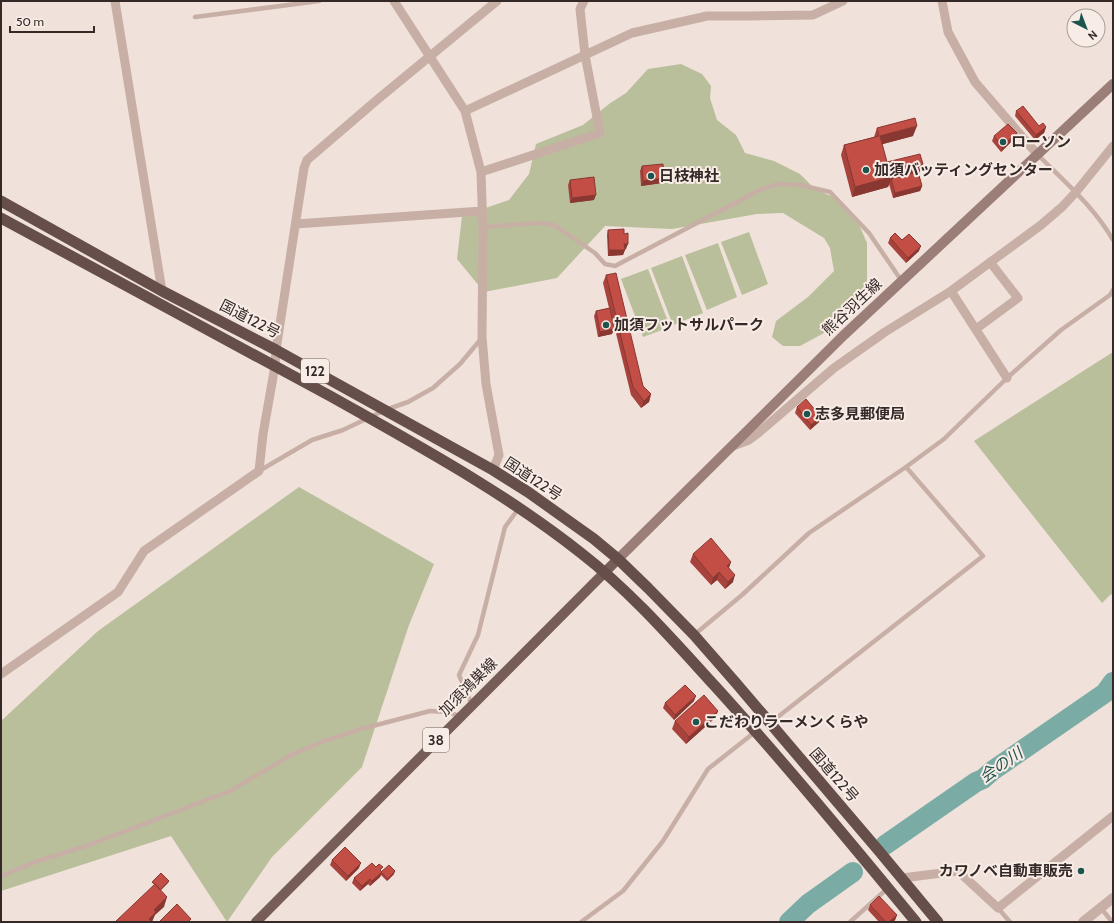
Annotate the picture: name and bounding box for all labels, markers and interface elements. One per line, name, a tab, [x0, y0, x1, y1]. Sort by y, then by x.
scale bar	[10, 8, 94, 34]
north arrow	[1066, 8, 1106, 48]
text: 50 m	[16, 14, 44, 29]
text: N	[1085, 28, 1100, 43]
place label: ローソン	[1011, 133, 1071, 151]
marker: ローソン	[998, 137, 1008, 147]
place label: 加須バッティングセンター	[874, 161, 1053, 179]
marker: 加須バッティングセンター	[861, 165, 871, 175]
place label: 日枝神社	[659, 167, 719, 185]
marker: 日枝神社	[646, 171, 656, 181]
street label: 熊谷羽生線	[818, 275, 886, 339]
street label: 国道122号	[217, 296, 283, 342]
place label: 加須フットサルパーク	[614, 316, 764, 334]
marker: 加須フットサルパーク	[601, 320, 611, 330]
road number: 122	[301, 359, 329, 383]
place label: 志多見郵便局	[815, 405, 905, 423]
marker: 志多見郵便局	[802, 409, 812, 419]
street label: 国道122号	[501, 454, 565, 504]
street label: 加須鴻巣線	[435, 654, 501, 720]
place label: こだわりラーメンくらや	[704, 713, 868, 731]
marker: こだわりラーメンくらや	[691, 717, 701, 727]
road number: 38	[423, 728, 449, 752]
water label: 会の川	[976, 742, 1028, 787]
street label: 国道122号	[806, 744, 862, 806]
place label: カワノベ自動車販売	[939, 862, 1073, 880]
marker: カワノベ自動車販売	[1076, 866, 1086, 876]

